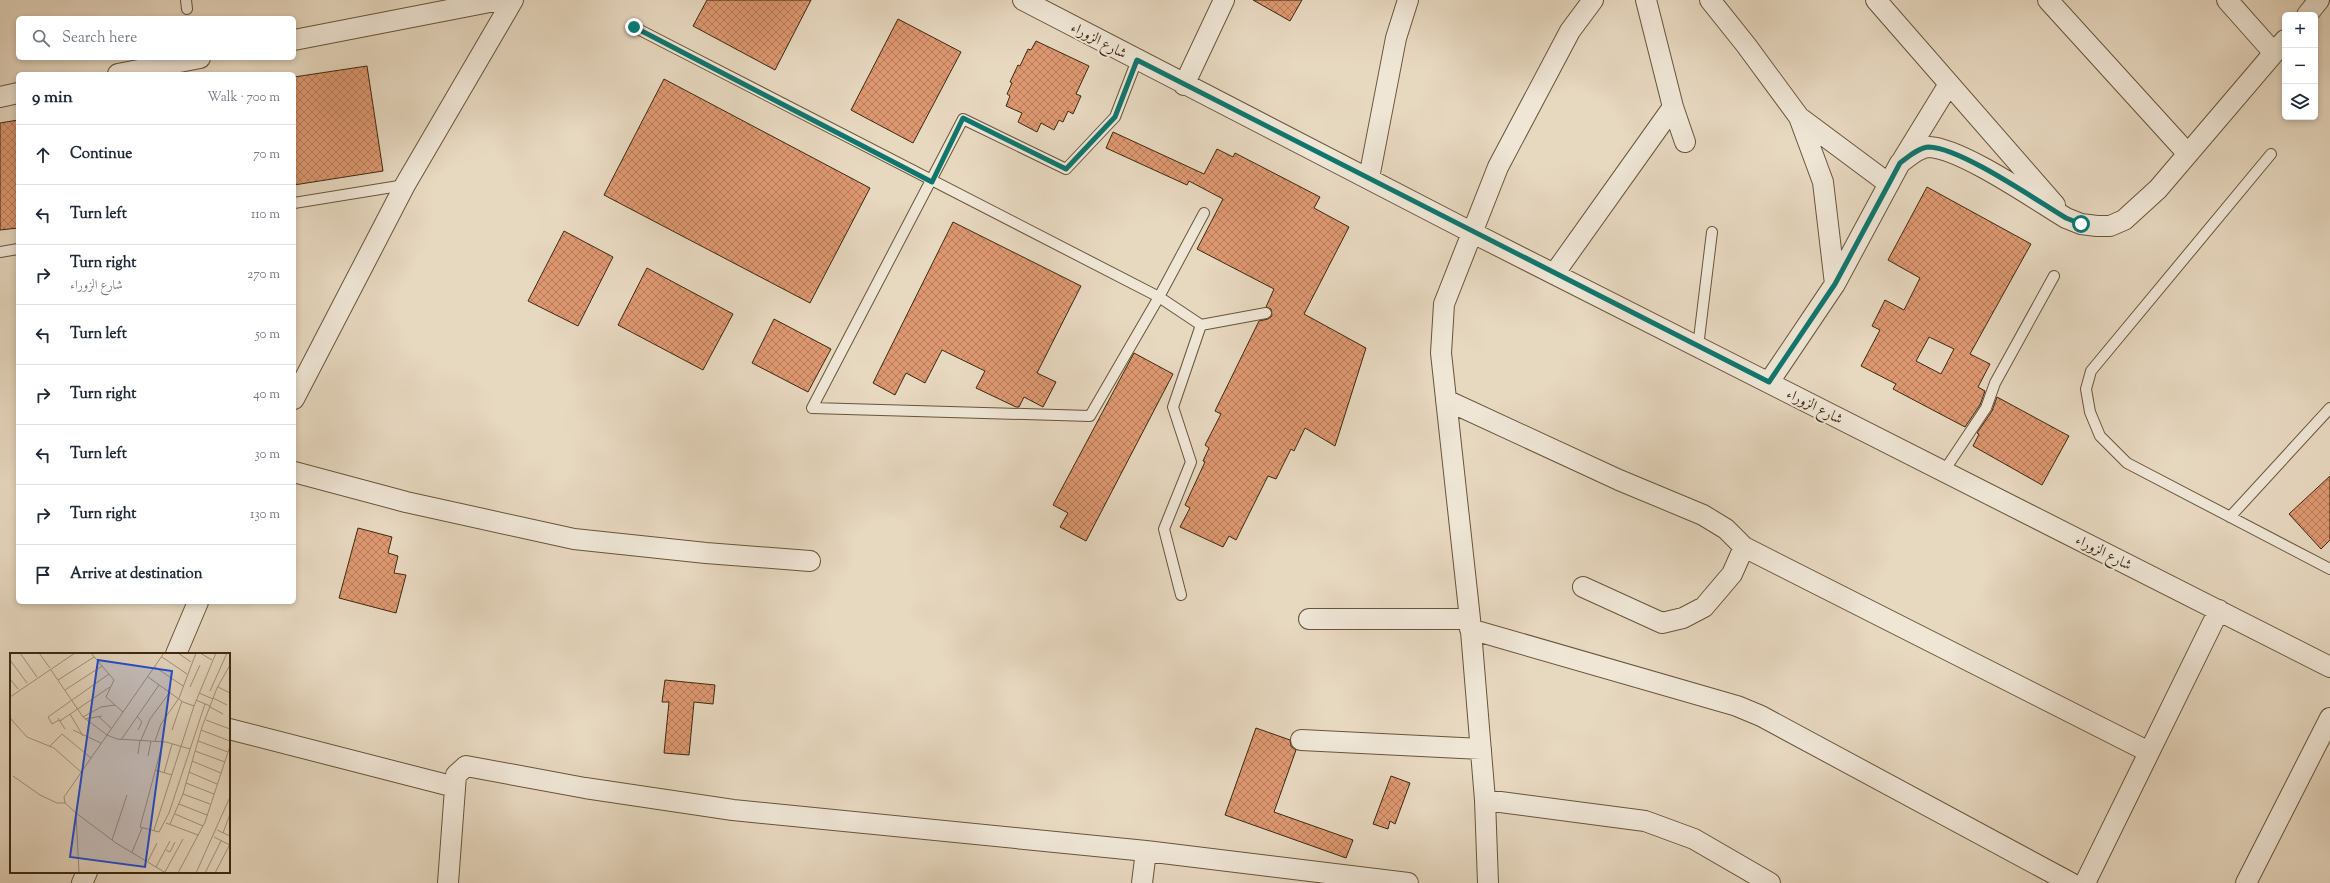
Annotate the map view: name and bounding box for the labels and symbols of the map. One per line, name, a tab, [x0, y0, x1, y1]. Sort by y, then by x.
route end	[625, 18, 643, 36]
street label: شارع الزوراء	[1066, 18, 1130, 66]
route start	[2072, 215, 2090, 233]
street label: شارع الزوراء	[1782, 384, 1846, 431]
street label: شارع الزوراء	[2071, 530, 2135, 577]
inset map	[10, 653, 230, 873]

